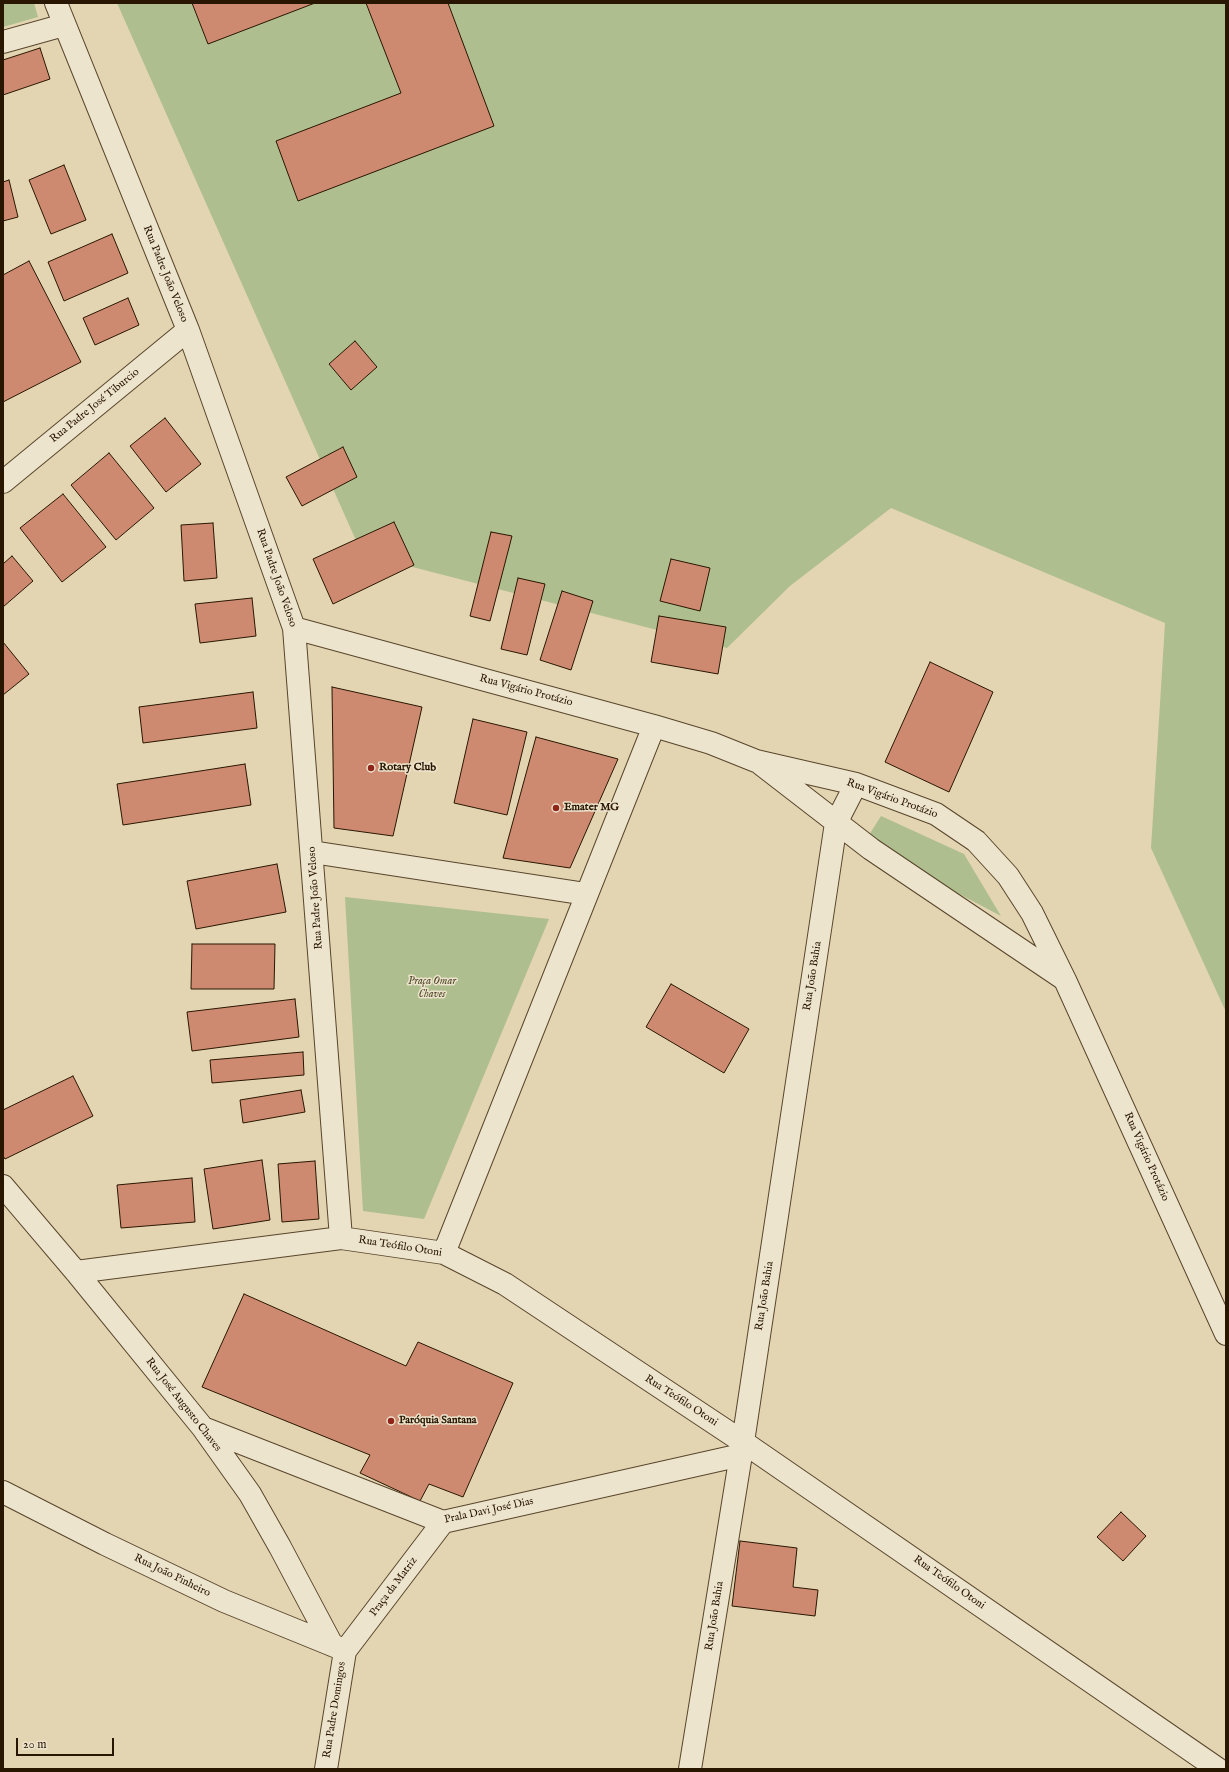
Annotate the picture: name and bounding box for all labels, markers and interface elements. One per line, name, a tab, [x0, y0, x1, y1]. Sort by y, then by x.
street label: Rua Padre João Veloso	[140, 224, 190, 324]
street label: Rua Padre José Tiburcio	[48, 366, 142, 446]
street label: Rua Padre João Veloso	[253, 527, 299, 629]
street label: Rua Vigário Protázio	[478, 672, 574, 710]
place label: Rotary Club	[379, 761, 436, 775]
marker: Rotary Club	[366, 763, 376, 773]
street label: Rua Vigário Protázio	[845, 776, 939, 822]
place label: Emater MG	[564, 801, 619, 815]
marker: Emater MG	[551, 803, 561, 813]
street label: Rua Padre João Veloso	[306, 846, 326, 950]
street label: Rua João Bahia	[801, 940, 825, 1012]
park label: Praça Omar Chaves	[408, 975, 456, 1001]
street label: Rua Vigário Protázio	[1120, 1110, 1172, 1204]
street label: Rua Teófilo Otoni	[357, 1234, 443, 1260]
street label: Rua João Bahia	[753, 1260, 777, 1332]
street label: Rua José Augusto Chaves	[142, 1355, 224, 1455]
street label: Rua Teófilo Otoni	[642, 1372, 720, 1430]
place label: Paróquia Santana	[399, 1414, 477, 1428]
marker: Paróquia Santana	[386, 1416, 396, 1426]
street label: Prala Davi José Dias	[443, 1495, 535, 1527]
street label: Rua João Pinheiro	[132, 1552, 212, 1600]
street label: Rua Teófilo Otoni	[911, 1553, 987, 1613]
street label: Praça da Matriz	[367, 1555, 421, 1619]
street label: Rua João Bahia	[703, 1580, 727, 1652]
street label: Rua Padre Domingos	[321, 1661, 349, 1759]
scale bar	[18, 1730, 116, 1756]
text: 20 m	[23, 1737, 46, 1752]

